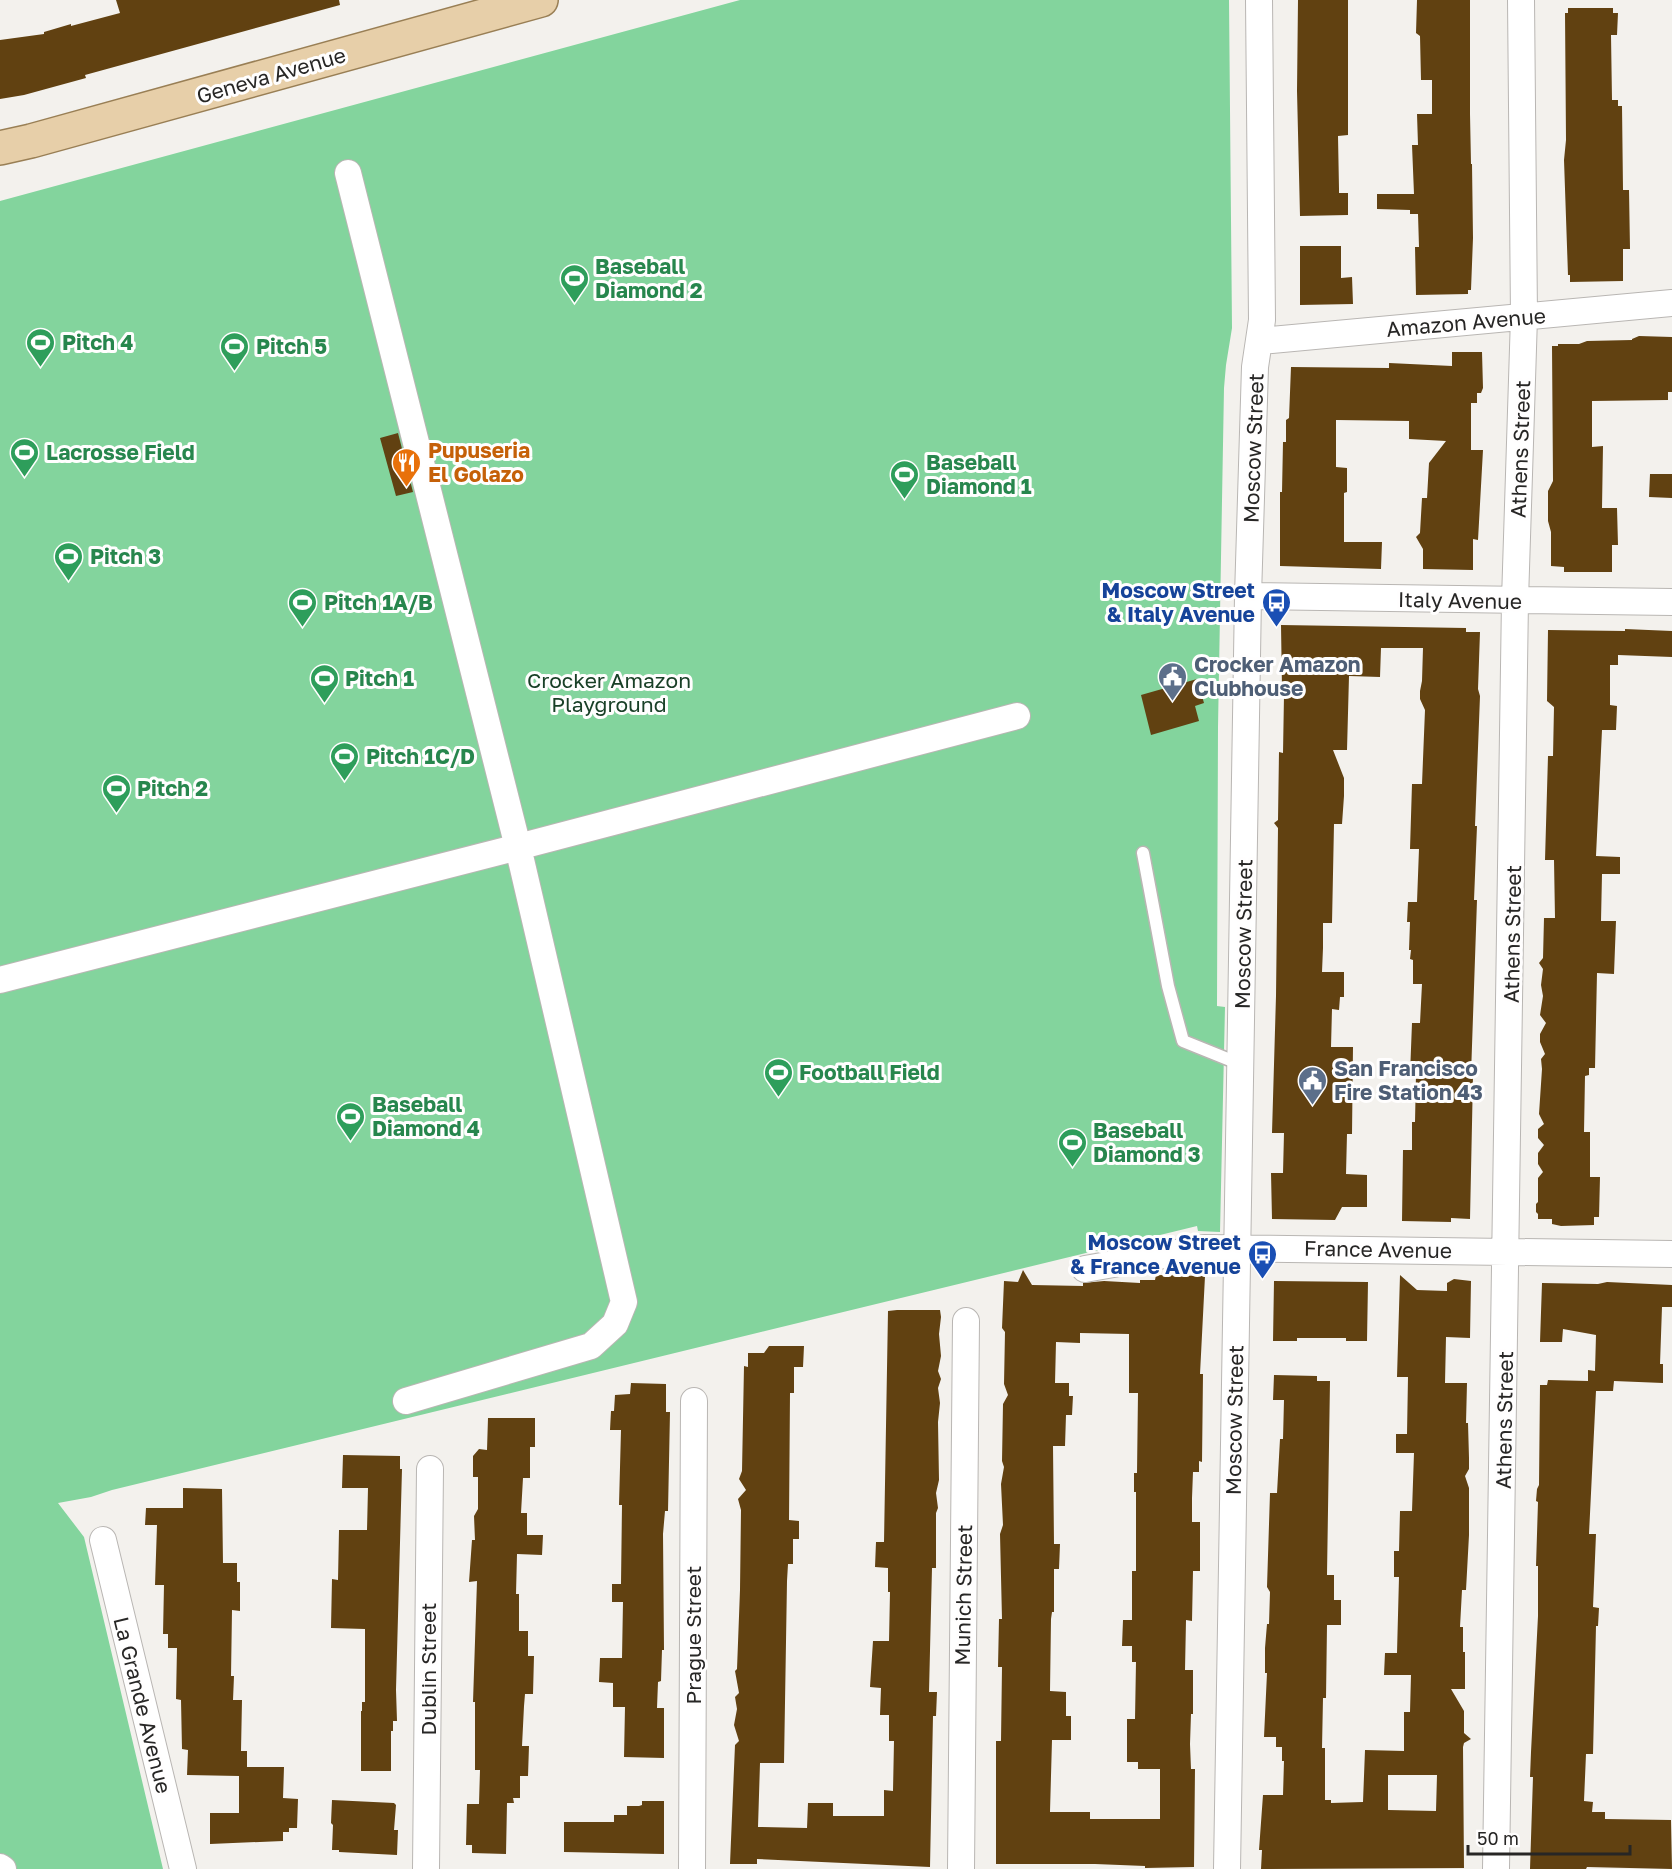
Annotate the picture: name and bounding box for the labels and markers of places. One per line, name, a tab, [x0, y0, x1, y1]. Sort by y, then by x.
place label: Baseball Diamond 2	[595, 253, 703, 303]
sports icon: Baseball Diamond 2	[558, 262, 590, 304]
sports icon: Pitch 4	[25, 326, 57, 368]
place label: Pitch 4	[62, 329, 133, 355]
sports icon: Pitch 5	[219, 330, 251, 372]
place label: Pitch 5	[256, 333, 327, 359]
sports icon: Lacrosse Field	[9, 436, 41, 478]
place label: Pupuseria El Golazo	[428, 437, 530, 487]
place label: Lacrosse Field	[46, 439, 195, 465]
restaurant icon: Pupuseria El Golazo	[391, 446, 423, 488]
place label: Baseball Diamond 1	[926, 449, 1032, 499]
sports icon: Baseball Diamond 1	[889, 458, 921, 500]
sports icon: Pitch 3	[53, 540, 85, 582]
place label: Pitch 3	[90, 543, 161, 569]
place label: Moscow Street & Italy Avenue	[1101, 577, 1255, 627]
sports icon: Pitch 1A/B	[287, 586, 319, 628]
bus stop icon: Moscow Street & Italy Avenue	[1260, 586, 1292, 628]
place label: Pitch 1A/B	[324, 589, 433, 615]
place label: Crocker Amazon Clubhouse	[1194, 651, 1360, 701]
public building icon: Crocker Amazon Clubhouse	[1157, 660, 1189, 702]
sports icon: Pitch 1	[308, 662, 340, 704]
place label: Pitch 1	[345, 665, 414, 691]
sports icon: Pitch 1C/D	[329, 740, 361, 782]
place label: Pitch 1C/D	[366, 743, 475, 769]
sports icon: Pitch 2	[100, 772, 132, 814]
place label: Pitch 2	[137, 775, 208, 801]
place label: San Francisco Fire Station 43	[1334, 1055, 1483, 1105]
sports icon: Football Field	[762, 1056, 794, 1098]
place label: Football Field	[799, 1059, 940, 1085]
public building icon: San Francisco Fire Station 43	[1297, 1064, 1329, 1106]
place label: Baseball Diamond 4	[372, 1091, 480, 1141]
sports icon: Baseball Diamond 4	[335, 1100, 367, 1142]
place label: Baseball Diamond 3	[1093, 1117, 1201, 1167]
sports icon: Baseball Diamond 3	[1056, 1126, 1088, 1168]
place label: Moscow Street & France Avenue	[1070, 1229, 1241, 1279]
bus stop icon: Moscow Street & France Avenue	[1246, 1238, 1278, 1280]

